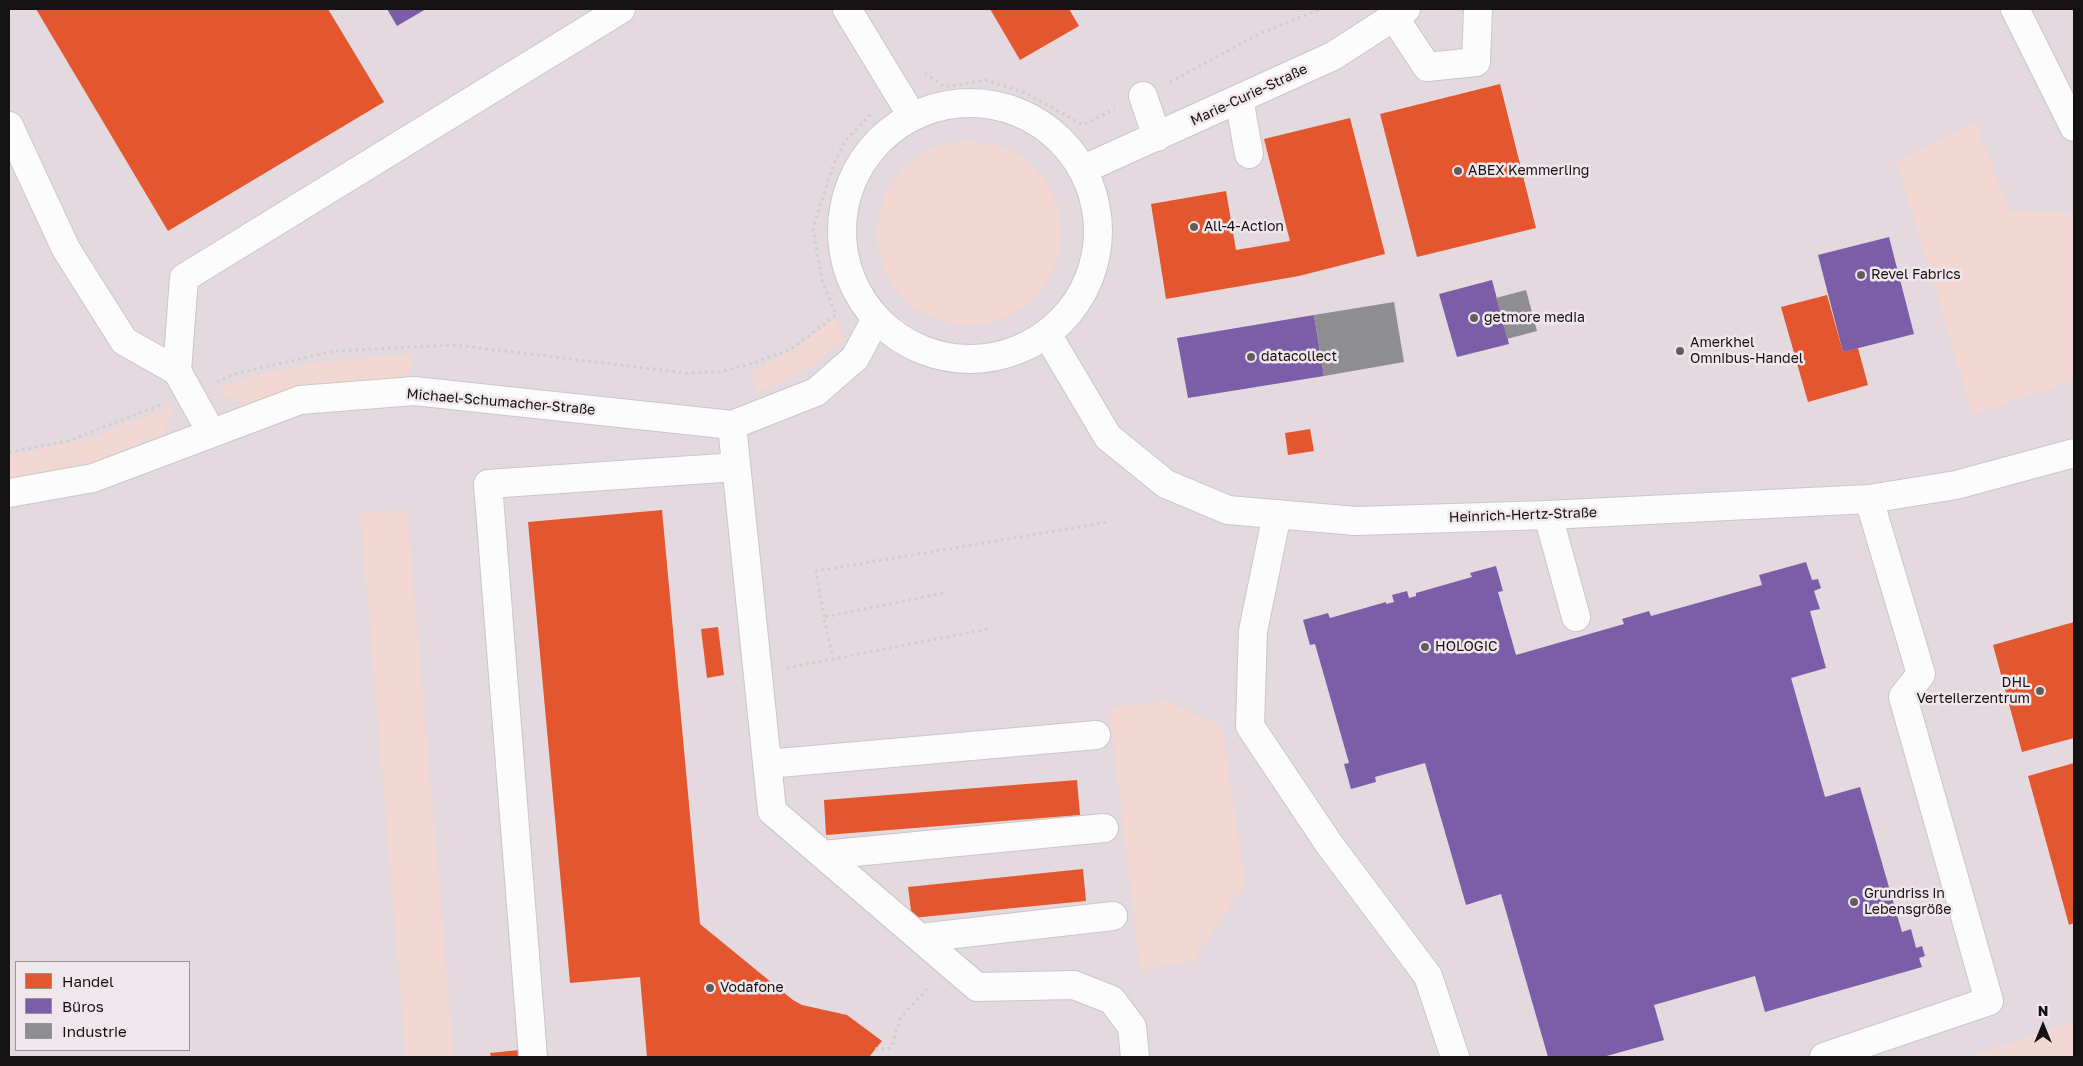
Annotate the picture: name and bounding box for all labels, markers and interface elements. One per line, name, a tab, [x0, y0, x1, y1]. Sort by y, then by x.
street label: Marie-Curie-Straße	[1188, 61, 1310, 129]
place label: ABEX Kemmerling	[1468, 163, 1589, 179]
marker: ABEX Kemmerling	[1452, 165, 1464, 177]
place label: All-4-Action	[1204, 219, 1284, 235]
marker: All-4-Action	[1188, 221, 1200, 233]
place label: Revel Fabrics	[1871, 267, 1961, 283]
marker: Revel Fabrics	[1855, 269, 1867, 281]
place label: getmore media	[1484, 310, 1585, 326]
marker: getmore media	[1468, 312, 1480, 324]
place label: Amerkhel Omnibus-Handel	[1690, 335, 1803, 368]
marker: Amerkhel Omnibus-Handel	[1674, 345, 1686, 357]
place label: datacollect	[1261, 349, 1337, 365]
marker: datacollect	[1245, 351, 1257, 363]
street label: Michael-Schumacher-Straße	[406, 385, 596, 419]
street label: Heinrich-Hertz-Straße	[1449, 504, 1597, 526]
place label: HOLOGIC	[1435, 639, 1498, 655]
marker: HOLOGIC	[1419, 641, 1431, 653]
place label: DHL Verteilerzentrum	[1916, 675, 2030, 708]
marker: DHL Verteilerzentrum	[2034, 685, 2046, 697]
place label: Grundriss in Lebensgröße	[1864, 886, 1951, 919]
marker: Grundriss in Lebensgröße	[1848, 896, 1860, 908]
legend	[15, 961, 190, 1051]
text: Handel	[62, 972, 114, 990]
place label: Vodafone	[720, 980, 784, 996]
marker: Vodafone	[704, 982, 716, 994]
text: Büros	[62, 997, 104, 1015]
north arrow	[2018, 1001, 2068, 1051]
text: N	[2038, 1002, 2048, 1019]
text: Industrie	[62, 1022, 127, 1040]

